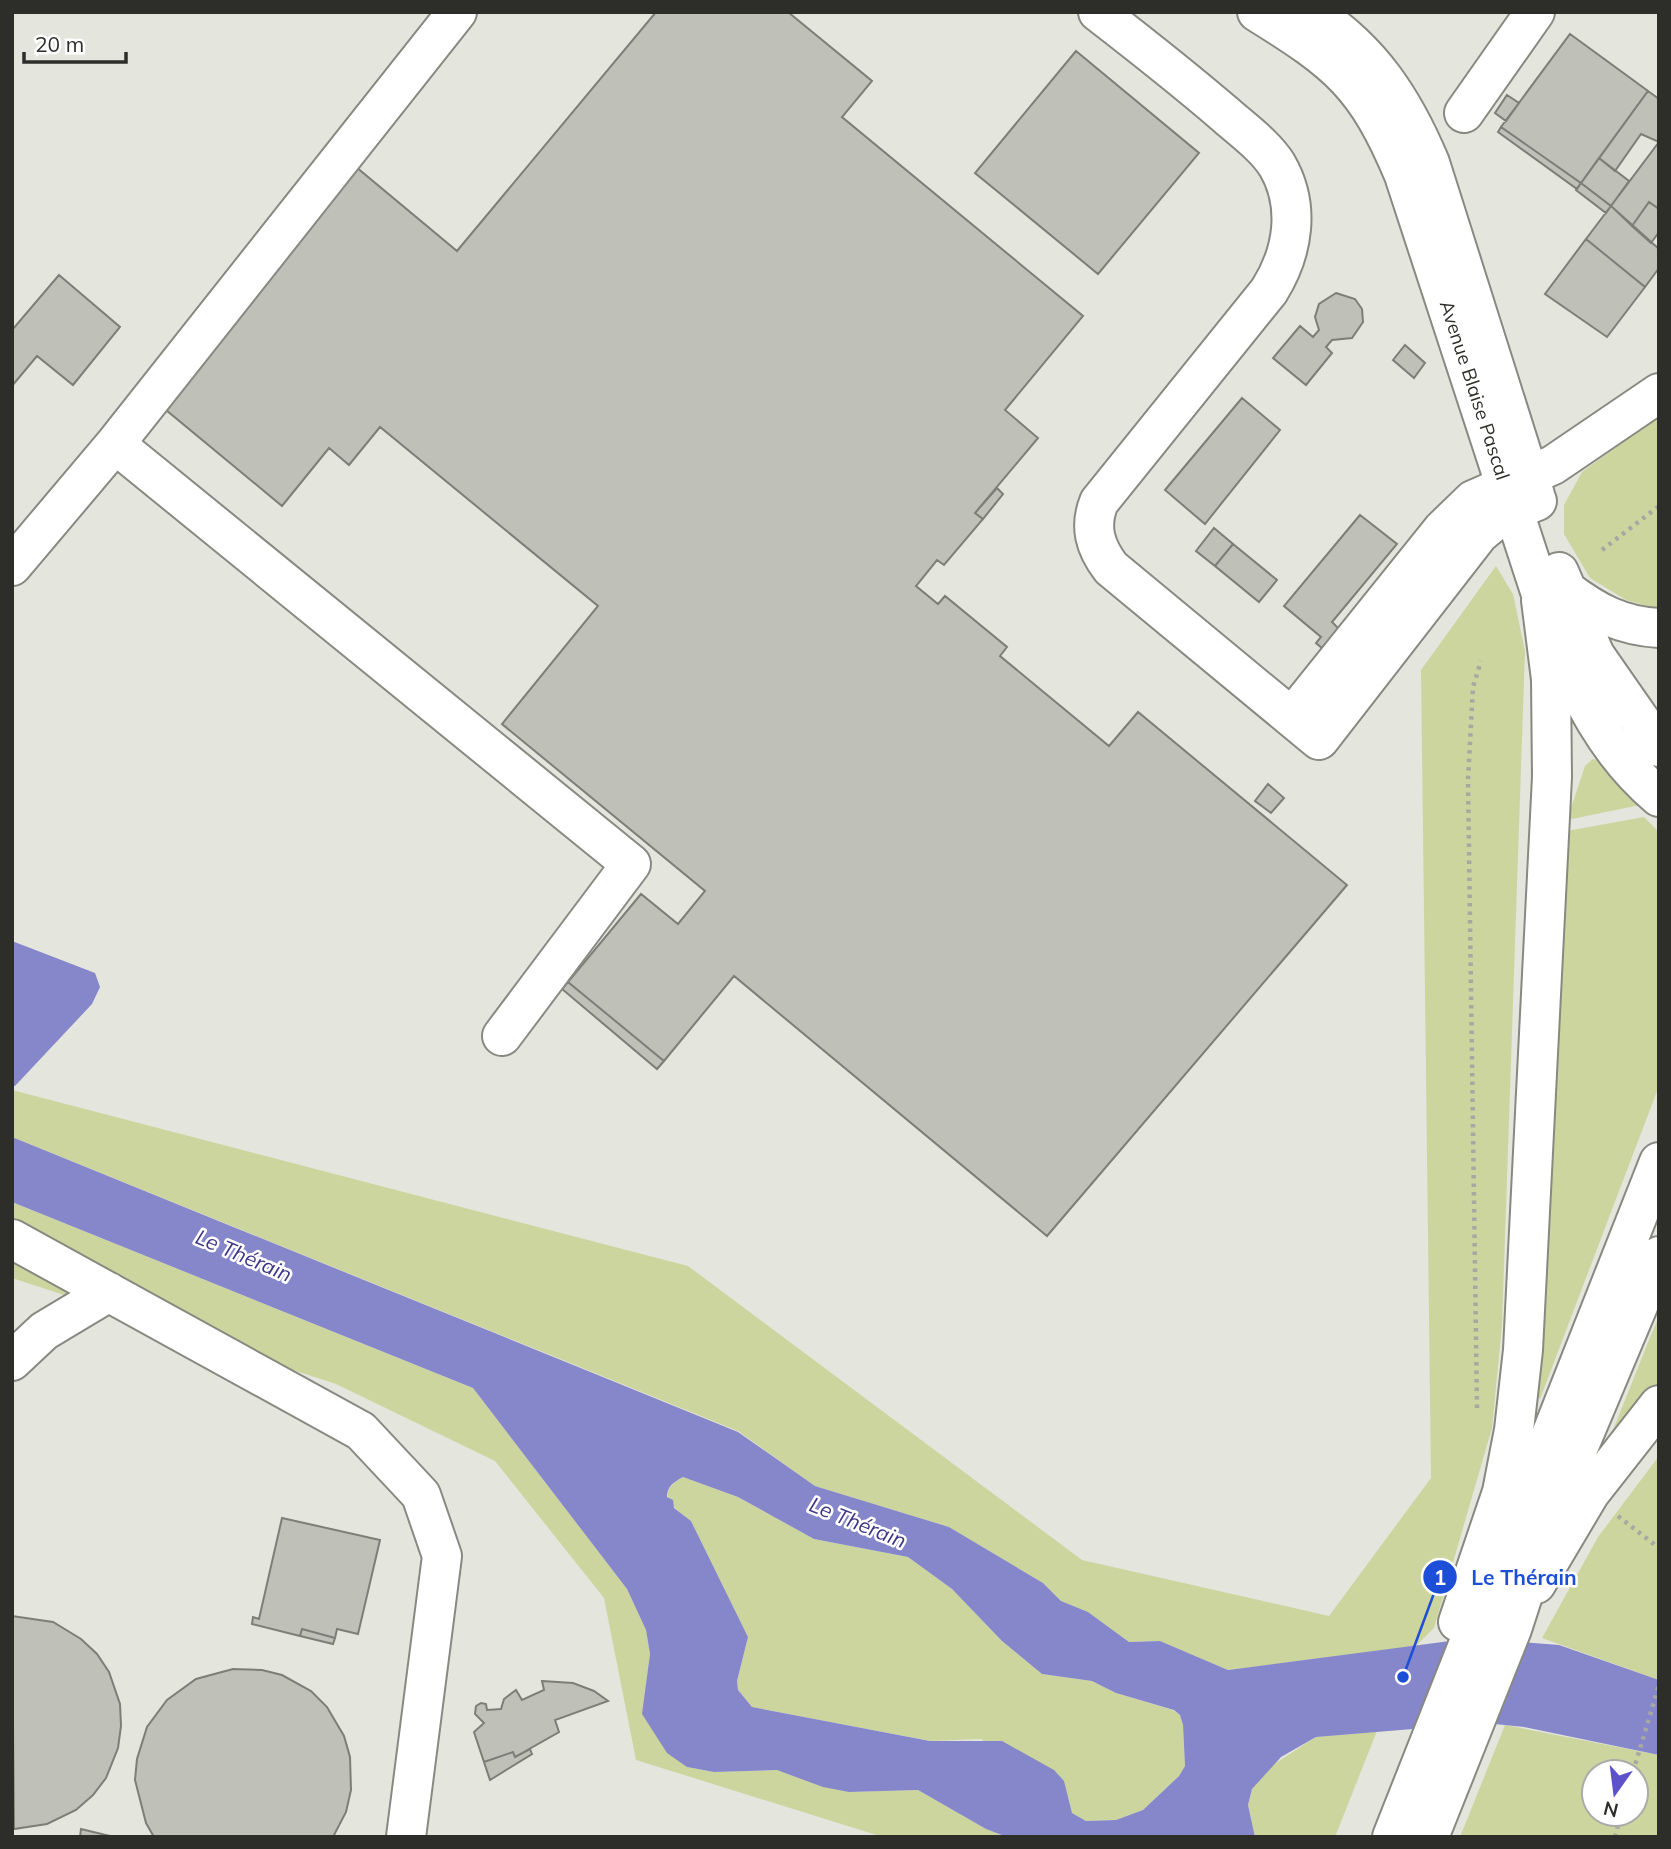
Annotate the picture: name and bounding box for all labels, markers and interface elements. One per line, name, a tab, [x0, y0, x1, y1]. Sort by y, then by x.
scale bar	[24, 21, 126, 65]
text: 20 m	[35, 31, 84, 57]
street label: Avenue Blaise Pascal	[1435, 297, 1515, 483]
water label: Le Thérain	[192, 1223, 296, 1287]
water label: Le Thérain	[806, 1491, 910, 1553]
callout: Le Thérain	[1423, 1556, 1591, 1598]
text: 1	[1434, 1564, 1446, 1590]
text: Le Thérain	[1471, 1564, 1577, 1590]
north arrow	[1580, 1758, 1650, 1828]
text: N	[1601, 1796, 1621, 1823]

